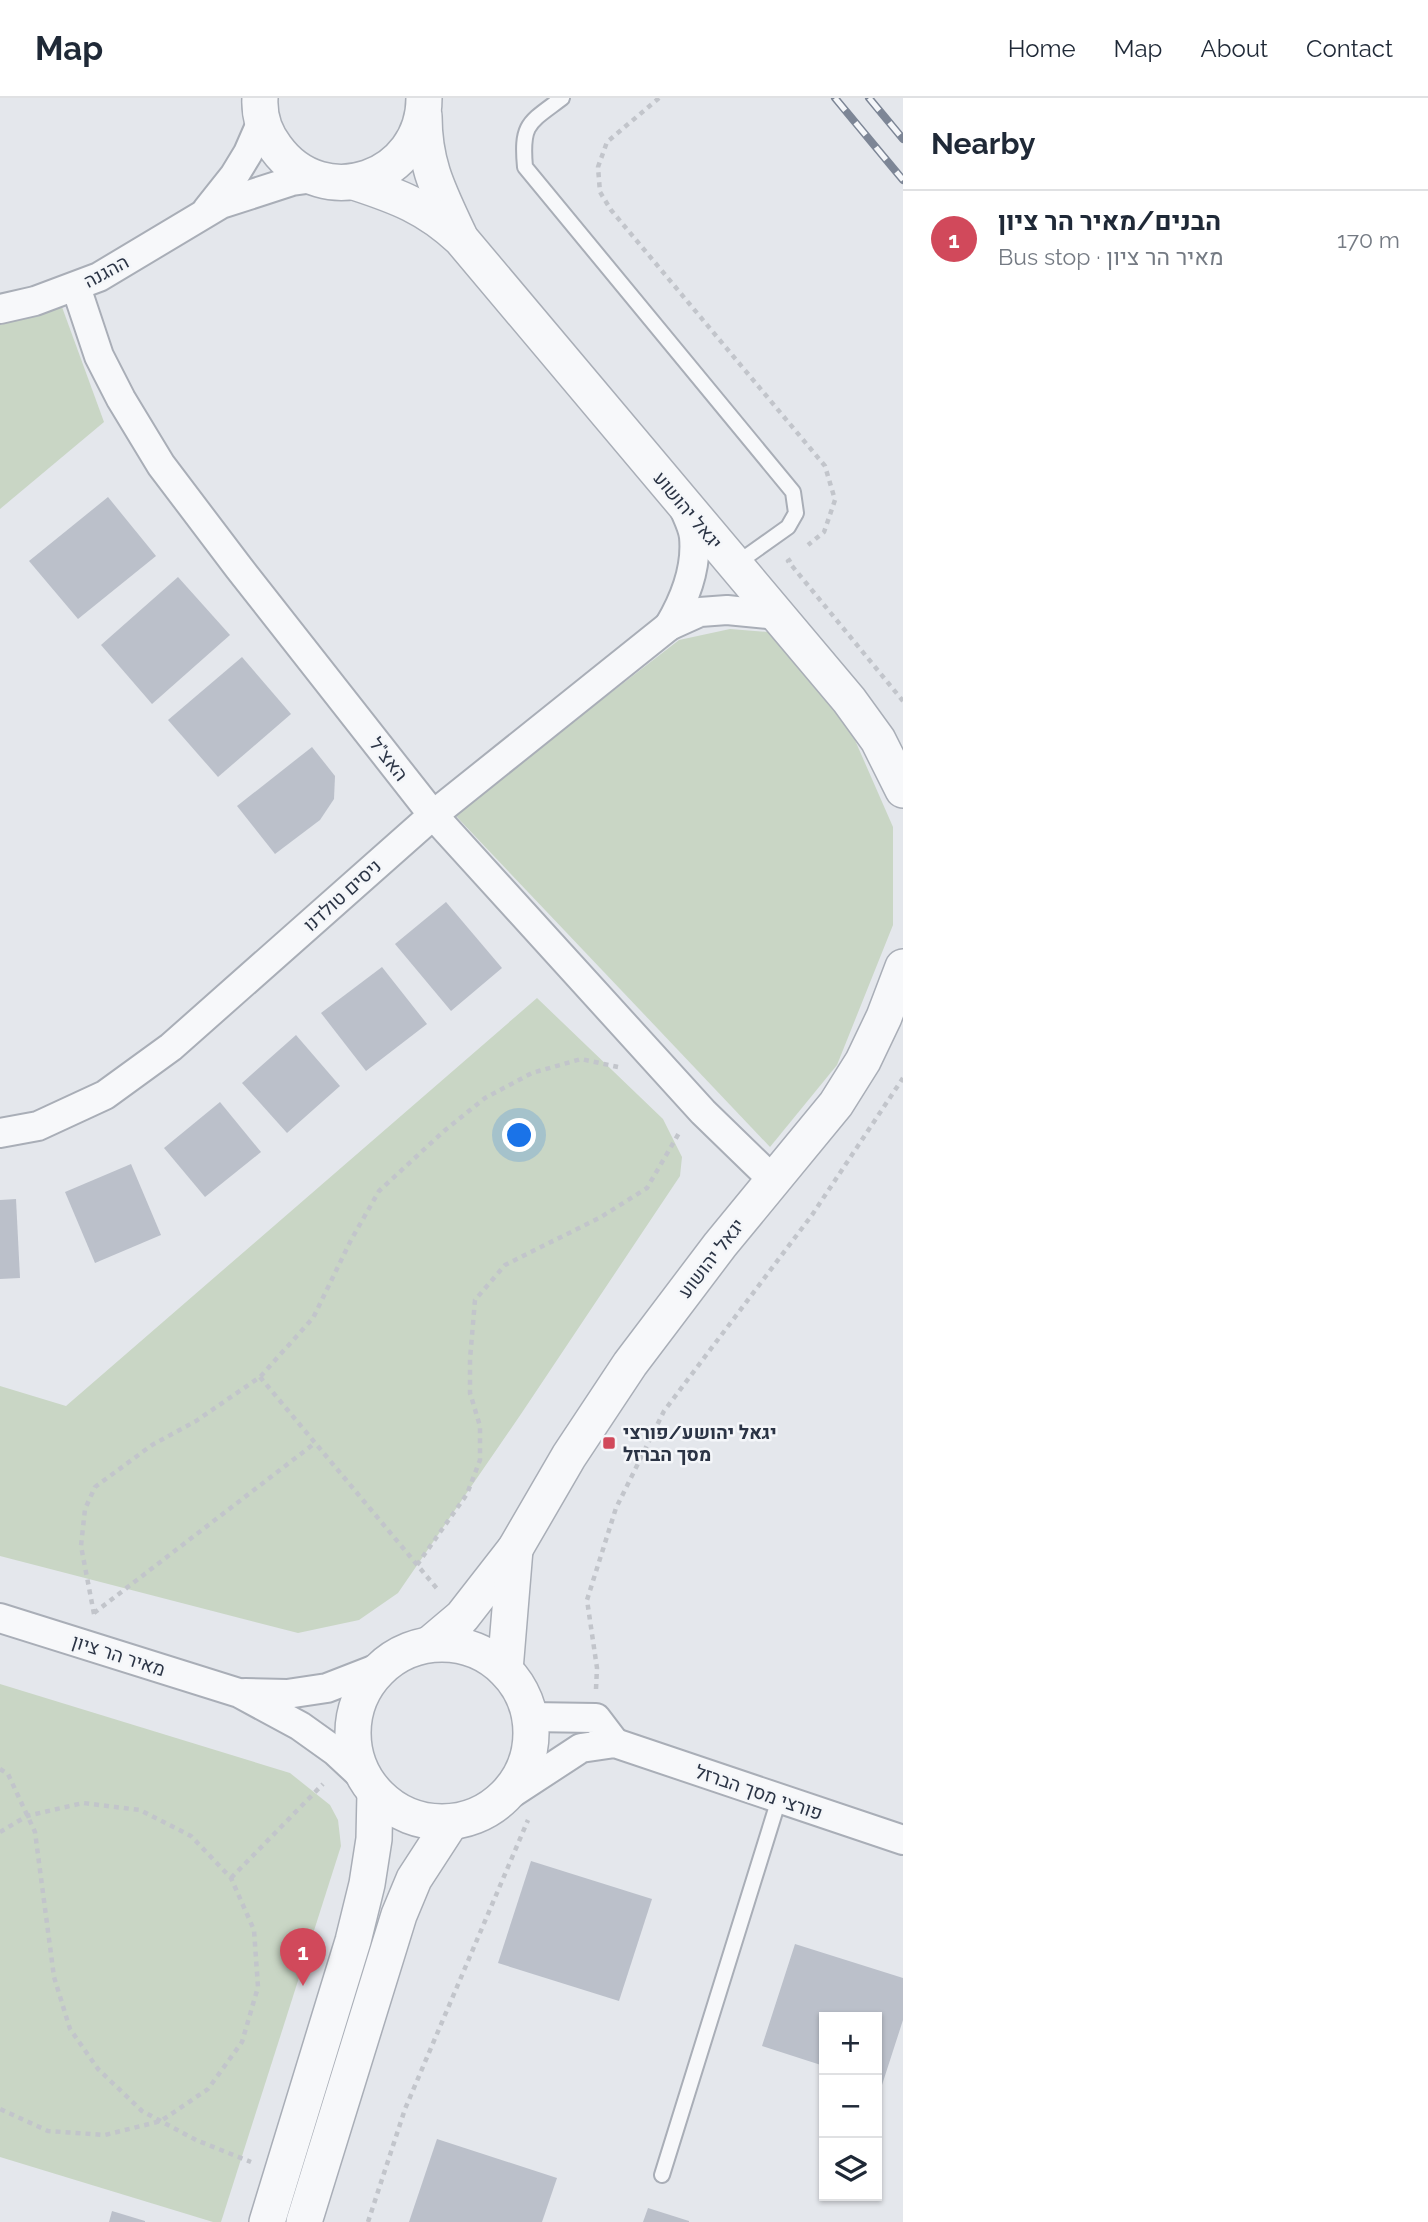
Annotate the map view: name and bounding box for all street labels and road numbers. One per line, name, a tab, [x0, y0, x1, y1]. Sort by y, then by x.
street label: ההגנה	[80, 250, 132, 292]
street label: יגאל יהושוע	[649, 467, 727, 553]
street label: האצ"ל	[365, 733, 413, 785]
street label: ניסים טולדנו	[299, 854, 385, 936]
street label: יגאל יהושוע	[673, 1214, 749, 1302]
street label: מאיר הר ציון	[70, 1630, 168, 1680]
street label: פורצי מסך הברזל	[692, 1760, 826, 1824]

